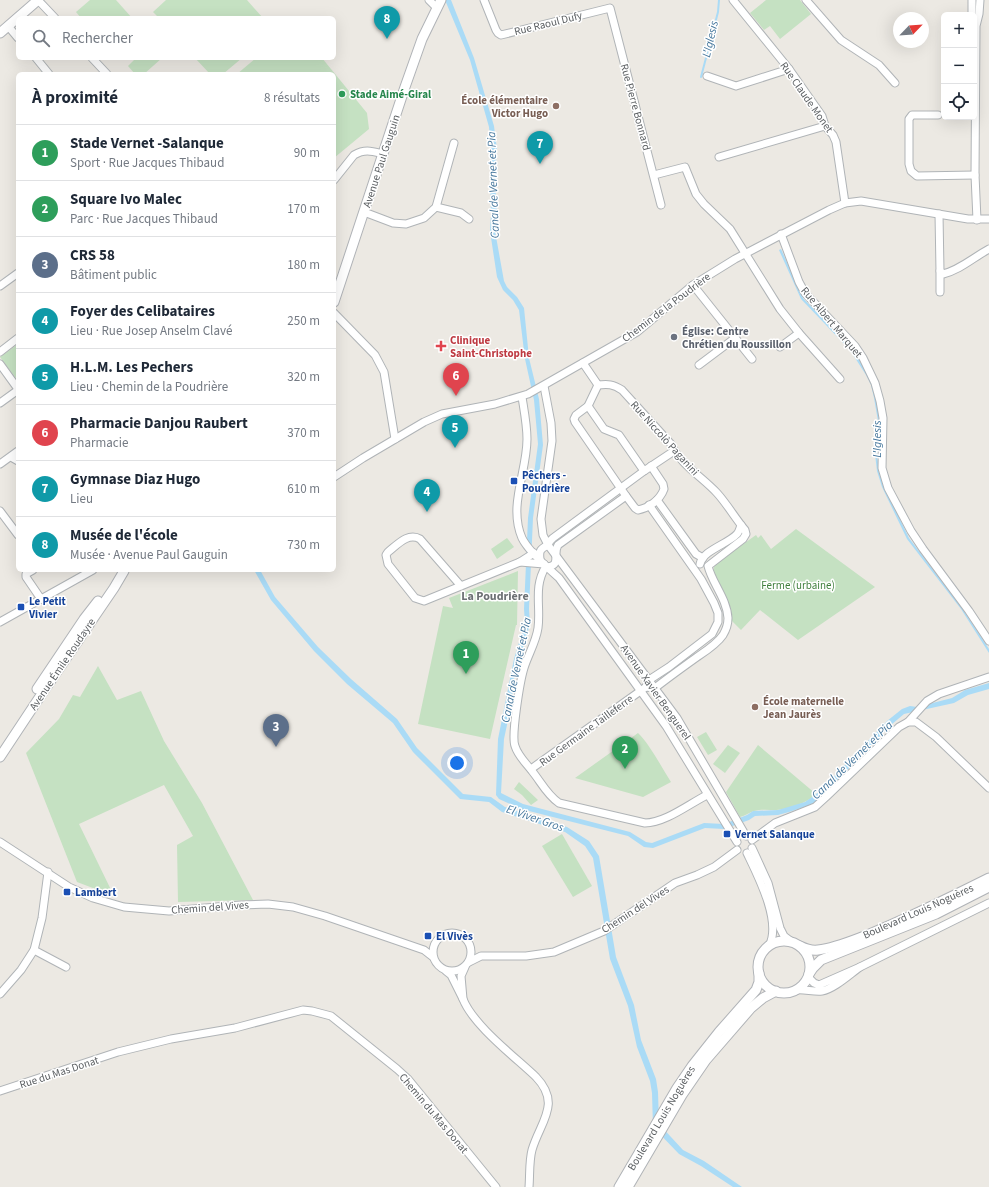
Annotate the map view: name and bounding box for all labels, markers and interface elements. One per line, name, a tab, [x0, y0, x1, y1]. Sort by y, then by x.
pin: 8	[374, 6, 400, 39]
street label: Rue Raoul Dufy	[512, 8, 584, 39]
north arrow	[893, 12, 929, 48]
map controls	[941, 12, 977, 120]
button: +	[941, 12, 977, 48]
search box	[16, 16, 336, 60]
water label: L'Iglesis	[698, 19, 723, 59]
icon: search	[30, 27, 52, 49]
text: Rechercher	[62, 28, 133, 49]
button: −	[941, 48, 977, 84]
street label: Rue Claude Monet	[777, 59, 837, 136]
street label: Rue Pierre Bonnard	[617, 62, 654, 152]
button: locate	[941, 84, 977, 120]
text: À proximité	[32, 86, 118, 110]
place label: Stade Aimé-Giral	[350, 87, 432, 102]
text: 8 résultats	[264, 89, 320, 107]
marker: Stade Aimé-Giral	[337, 89, 347, 99]
place label: École élémentaire Victor Hugo	[461, 93, 548, 121]
marker: École élémentaire Victor Hugo	[551, 101, 561, 111]
street label: Avenue Paul Gauguin	[359, 113, 404, 210]
water label: Canal de Vernet et Pia	[483, 131, 504, 239]
pin: 7	[527, 131, 553, 164]
text: Stade Vernet -Salanque	[70, 133, 224, 154]
text: 1	[42, 144, 48, 162]
text: 90 m	[294, 144, 320, 162]
text: Sport · Rue Jacques Thibaud	[70, 154, 224, 172]
text: Square Ivo Malec	[70, 189, 182, 210]
text: 2	[42, 200, 48, 218]
text: 170 m	[287, 200, 320, 218]
text: Parc · Rue Jacques Thibaud	[70, 210, 218, 228]
text: CRS 58	[70, 245, 115, 266]
text: 3	[42, 256, 48, 274]
text: 180 m	[287, 256, 320, 274]
text: Bâtiment public	[70, 266, 157, 284]
street label: Chemin de la Poudrière	[619, 269, 714, 346]
street label: Rue Albert Marquet	[797, 284, 866, 361]
text: Foyer des Celibataires	[70, 301, 215, 322]
text: 4	[42, 312, 48, 330]
text: 250 m	[287, 312, 320, 330]
text: Lieu · Rue Josep Anselm Clavé	[70, 322, 232, 340]
place label: Église: Centre Chrétien du Roussillon	[682, 324, 791, 352]
marker: Église: Centre Chrétien du Roussillon	[669, 332, 679, 342]
place label: Clinique Saint-Christophe	[450, 333, 532, 361]
marker: Clinique Saint-Christophe	[435, 340, 447, 352]
text: H.L.M. Les Pechers	[70, 357, 193, 378]
pin: 6	[443, 363, 469, 396]
text: 5	[42, 368, 48, 386]
text: 320 m	[287, 368, 320, 386]
text: Lieu · Chemin de la Poudrière	[70, 378, 228, 396]
street label: Rue Niccolò Paganini	[627, 398, 702, 479]
text: Pharmacie Danjou Raubert	[70, 413, 248, 434]
pin: 5	[442, 415, 468, 448]
water label: L'Iglesis	[869, 420, 886, 458]
text: 6	[42, 424, 48, 442]
text: 370 m	[287, 424, 320, 442]
text: Pharmacie	[70, 434, 128, 452]
place label: Pêchers - Poudrière	[522, 468, 570, 496]
text: Gymnase Diaz Hugo	[70, 469, 200, 490]
marker: Pêchers - Poudrière	[509, 476, 519, 486]
pin: 4	[414, 479, 440, 512]
text: 7	[42, 480, 48, 498]
text: 610 m	[287, 480, 320, 498]
text: Lieu	[70, 490, 93, 508]
text: Musée de l'école	[70, 525, 178, 546]
text: 8	[42, 536, 48, 554]
text: 730 m	[287, 536, 320, 554]
text: Musée · Avenue Paul Gauguin	[70, 546, 228, 564]
park label: Ferme (urbaine)	[761, 578, 835, 593]
district label: La Poudrière	[461, 588, 529, 605]
place label: Le Petit Vivier	[28, 594, 67, 622]
marker: Le Petit Vivier	[16, 602, 26, 612]
street label: Avenue Émile Roudayre	[26, 615, 99, 713]
water label: Canal de Vernet et Pia	[497, 615, 536, 724]
pin: 1	[453, 641, 479, 674]
street label: Avenue Xavier Benguerel	[617, 642, 694, 743]
street label: Rue Germaine Tailleferre	[536, 691, 637, 770]
place label: École maternelle Jean Jaurès	[763, 694, 844, 722]
marker: École maternelle Jean Jaurès	[750, 702, 760, 712]
pin: 3	[263, 714, 289, 747]
water label: Canal de Vernet et Pia	[808, 717, 897, 804]
pin: 2	[612, 736, 638, 769]
your location	[447, 753, 467, 773]
water label: El Viver Gros	[504, 801, 566, 836]
place label: Vernet Salanque	[734, 827, 815, 842]
marker: Vernet Salanque	[722, 829, 732, 839]
street label: Boulevard Louis Noguères	[860, 880, 976, 943]
street label: Chemin del Vives	[599, 882, 672, 937]
place label: Lambert	[75, 885, 117, 900]
marker: Lambert	[62, 887, 72, 897]
street label: Chemin del Vives	[171, 897, 250, 918]
place label: El Vivès	[436, 929, 473, 944]
marker: El Vivès	[423, 931, 433, 941]
street label: Rue du Mas Donat	[18, 1053, 101, 1092]
street label: Boulevard Louis Noguères	[624, 1063, 699, 1173]
street label: Chemin du Mas Donat	[396, 1070, 472, 1157]

